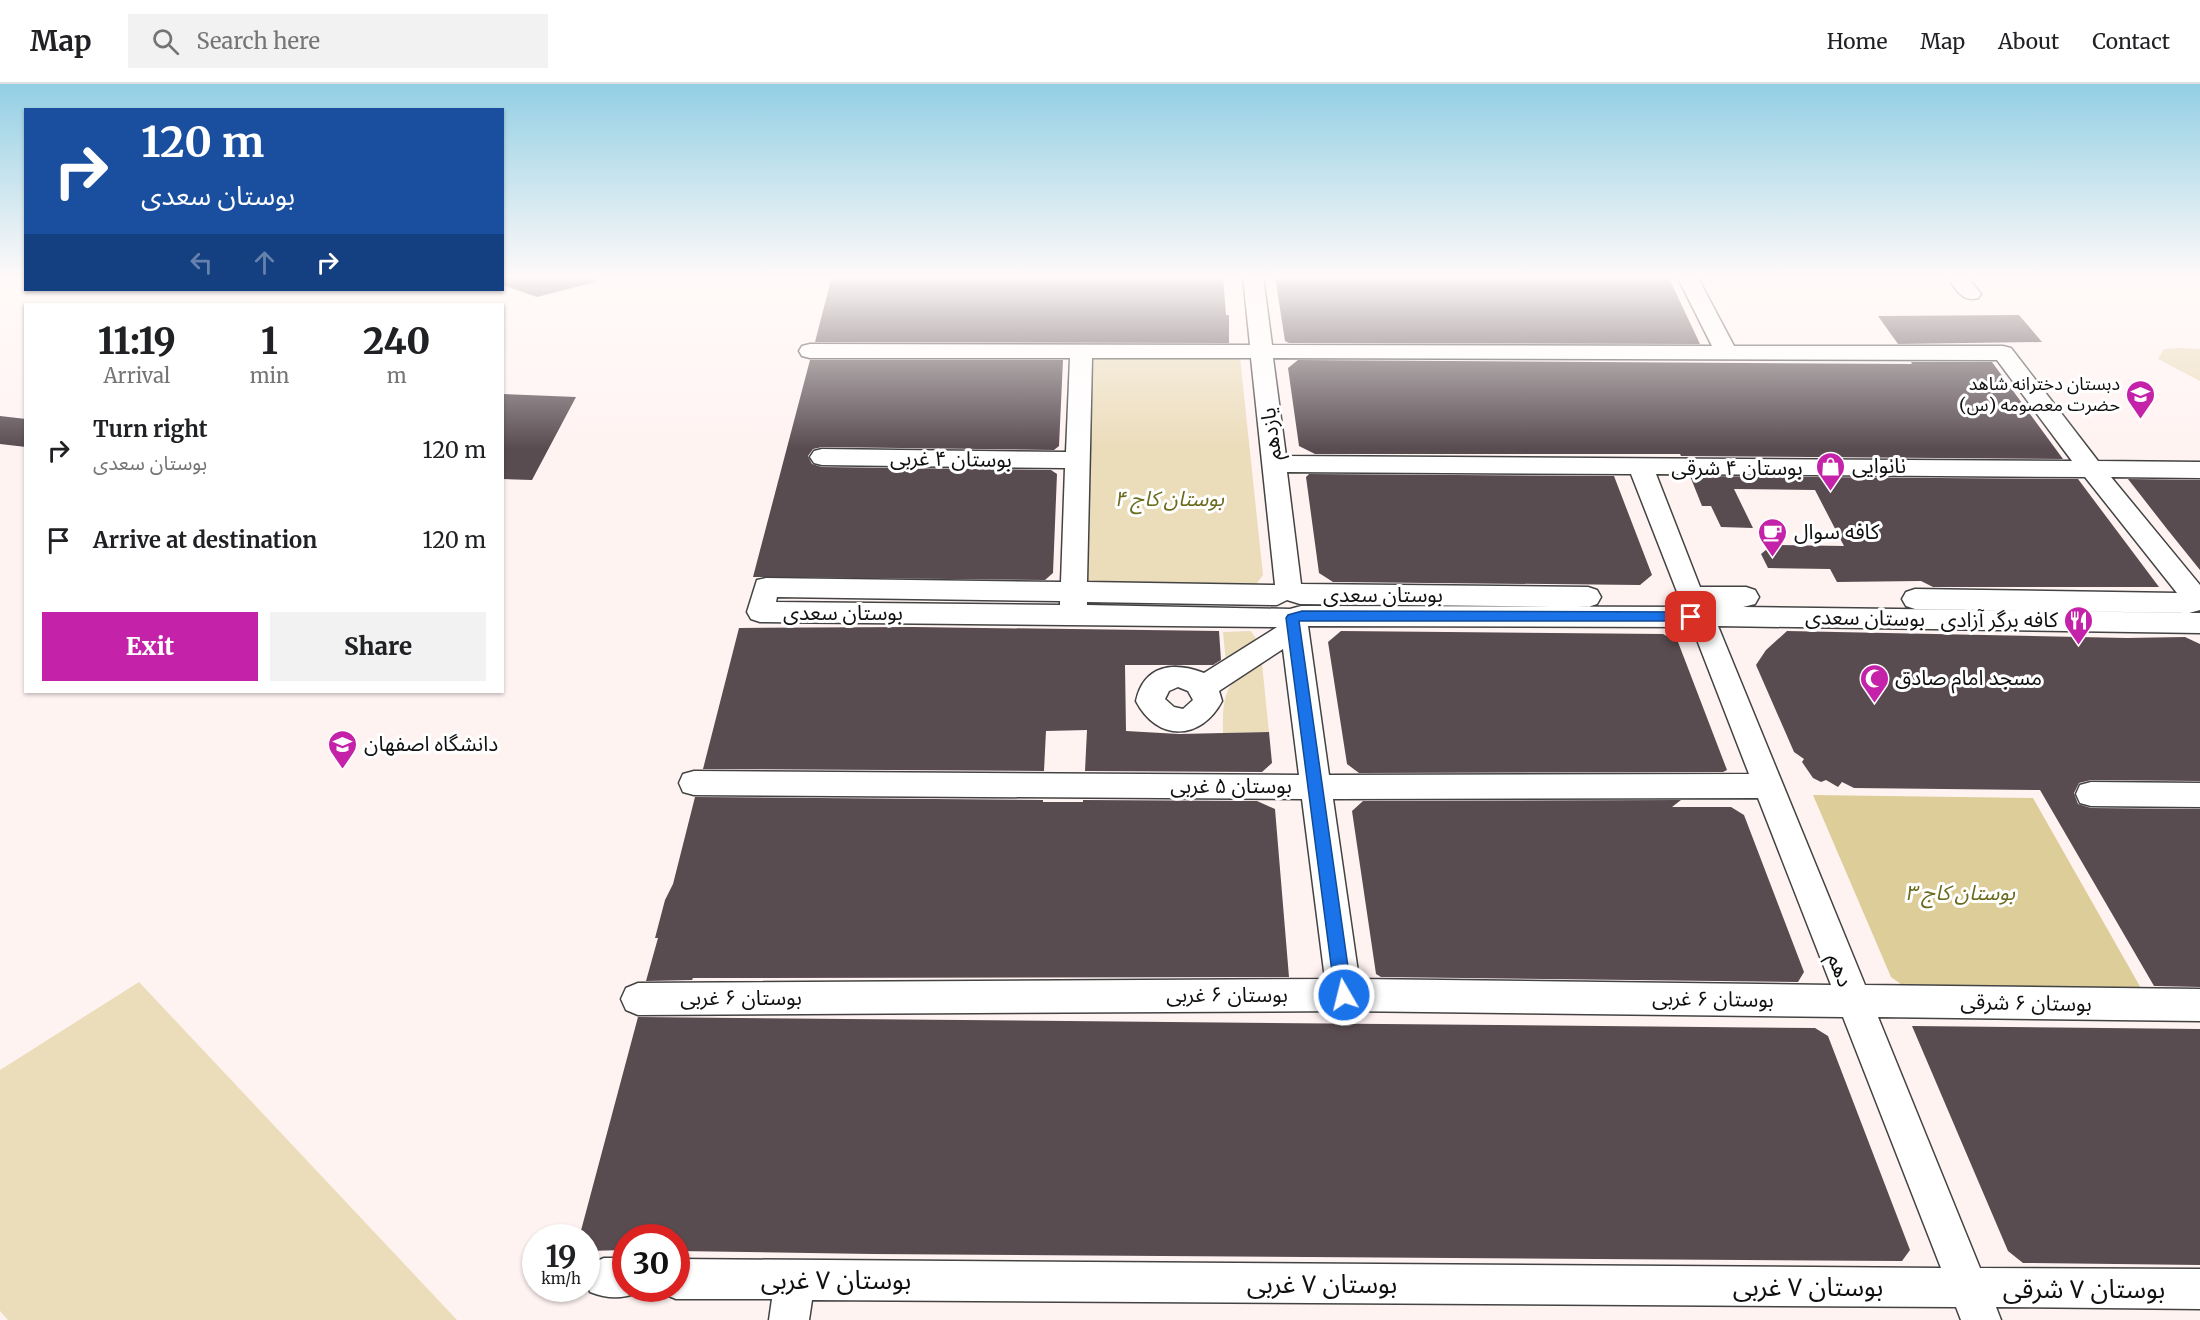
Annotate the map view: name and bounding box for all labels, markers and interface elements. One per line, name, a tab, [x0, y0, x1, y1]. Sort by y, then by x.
search box	[128, 14, 548, 68]
text: Map	[30, 23, 92, 59]
icon: search	[149, 25, 182, 58]
text: Search here	[197, 27, 320, 55]
text: Home	[1827, 28, 1887, 55]
text: Map	[1920, 28, 1965, 55]
text: About	[1998, 28, 2059, 55]
text: Contact	[2092, 28, 2170, 55]
text: 120 m	[141, 116, 264, 168]
icon: right	[42, 132, 120, 210]
text: بوستان سعدی	[141, 178, 295, 212]
icon: left	[185, 246, 218, 279]
icon: ahead	[248, 246, 281, 279]
icon: right	[311, 246, 344, 279]
text: 11:19	[98, 319, 176, 364]
text: 1	[261, 319, 278, 364]
text: 240	[363, 319, 430, 364]
text: Arrival	[103, 363, 170, 388]
text: min	[250, 363, 289, 388]
text: m	[387, 363, 407, 388]
place label: دبستان دخترانه شاهد حضرت معصومه (س)	[1959, 372, 2120, 416]
school or university icon: دبستان دخترانه شاهد حضرت معصومه (س)	[2125, 378, 2157, 420]
street label: یازدهم	[1254, 406, 1289, 462]
text: Turn right	[93, 415, 207, 443]
icon: right	[42, 434, 75, 467]
text: 120 m	[422, 436, 486, 464]
street label: بوستان ۴ غربی	[890, 444, 1012, 473]
text: بوستان سعدی	[93, 450, 207, 475]
shop icon: نانوایی	[1815, 450, 1847, 492]
place label: نانوایی	[1852, 452, 1906, 479]
street label: بوستان ۴ شرقی	[1671, 454, 1803, 481]
park label: بوستان کاج ۴	[1114, 485, 1224, 515]
cafe icon: کافه سوال	[1757, 516, 1789, 558]
place label: کافه سوال	[1794, 518, 1880, 545]
icon: arrive	[42, 524, 75, 557]
text: Arrive at destination	[93, 526, 317, 554]
text: 120 m	[422, 526, 486, 554]
street label: بوستان سعدی	[1323, 581, 1443, 608]
pin	[1665, 591, 1716, 642]
street label: بوستان سعدی	[783, 599, 903, 626]
icon: arrive	[1674, 600, 1707, 633]
street label: بوستان سعدی	[1805, 603, 1925, 632]
restaurant icon: کافه برگر آزادی	[2063, 604, 2095, 646]
place label: کافه برگر آزادی	[1941, 606, 2058, 633]
button: Exit	[42, 612, 258, 681]
button: Share	[270, 612, 486, 681]
mosque icon: مسجد امام صادق	[1858, 662, 1890, 704]
place label: مسجد امام صادق	[1895, 664, 2042, 694]
school or university icon: دانشگاه اصفهان	[327, 728, 359, 770]
place label: دانشگاه اصفهان	[364, 730, 498, 757]
street label: بوستان ۵ غربی	[1170, 772, 1292, 799]
park label: بوستان کاج ۳	[1905, 879, 2015, 909]
street label: دهم	[1820, 949, 1859, 991]
position arrow	[1312, 963, 1376, 1027]
street label: بوستان ۶ غربی	[1166, 981, 1288, 1008]
street label: بوستان ۶ غربی	[680, 984, 802, 1011]
street label: بوستان ۶ غربی	[1652, 984, 1774, 1013]
street label: بوستان ۶ شرقی	[1960, 988, 2092, 1017]
speed limit sign: 30	[612, 1224, 690, 1302]
text: 19	[545, 1237, 577, 1275]
street label: بوستان ۷ غربی	[761, 1263, 911, 1296]
street label: بوستان ۷ غربی	[1247, 1267, 1397, 1300]
text: km/h	[541, 1269, 581, 1288]
street label: بوستان ۷ غربی	[1733, 1270, 1883, 1303]
street label: بوستان ۷ شرقی	[2003, 1272, 2165, 1305]

